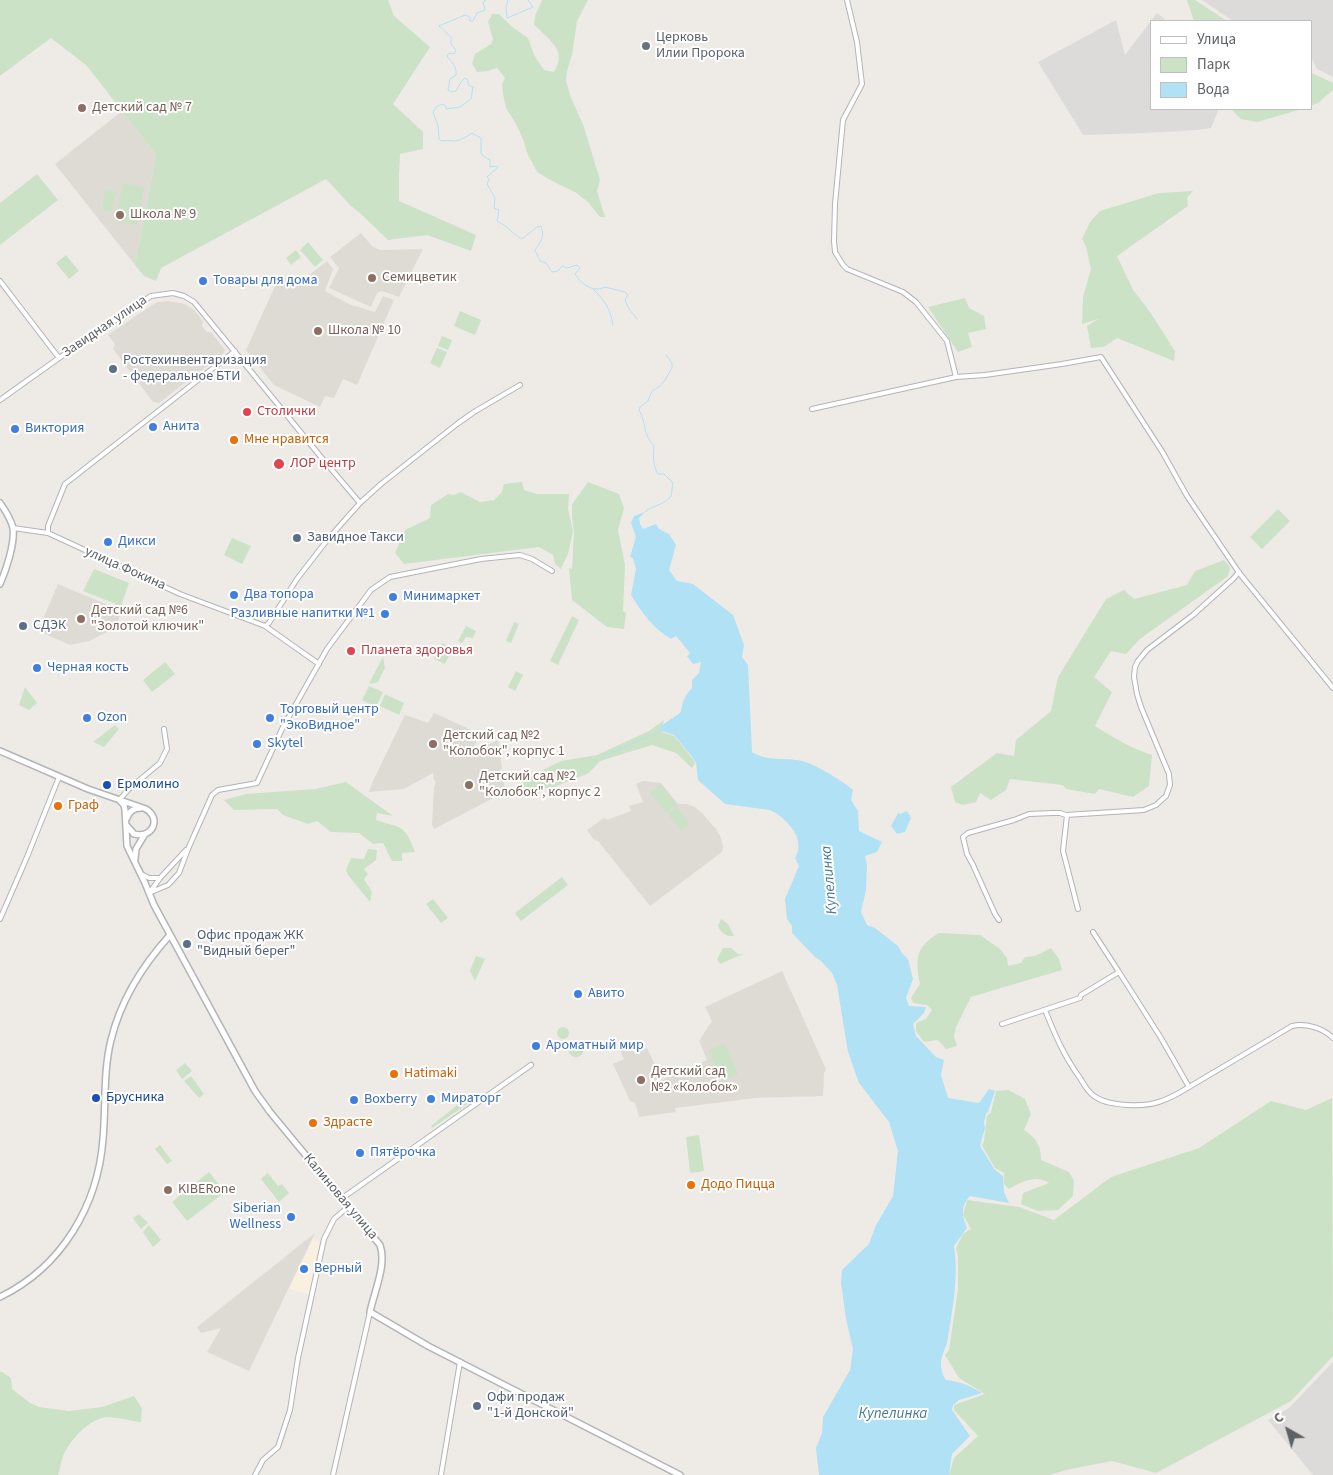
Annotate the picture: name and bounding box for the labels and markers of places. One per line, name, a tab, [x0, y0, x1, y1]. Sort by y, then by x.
place label: Церковь Илии Пророка	[656, 30, 745, 62]
marker: Церковь Илии Пророка	[640, 40, 652, 52]
place label: Детский сад № 7	[92, 100, 192, 116]
marker: Детский сад № 7	[76, 102, 88, 114]
place label: Школа № 9	[130, 207, 196, 223]
marker: Школа № 9	[114, 209, 126, 221]
place label: Семицветик	[382, 270, 457, 286]
marker: Семицветик	[366, 272, 378, 284]
place label: Товары для дома	[213, 273, 317, 289]
marker: Товары для дома	[197, 275, 209, 287]
place label: Школа № 10	[328, 323, 401, 339]
marker: Школа № 10	[312, 325, 324, 337]
place label: Ростехинвентаризация - федеральное БТИ	[123, 353, 267, 386]
marker: Ростехинвентаризация - федеральное БТИ	[107, 363, 119, 375]
place label: Столички	[257, 404, 316, 420]
marker: Столички	[241, 406, 253, 418]
place label: Анита	[163, 419, 200, 435]
place label: Виктория	[25, 421, 85, 437]
marker: Анита	[147, 421, 159, 433]
marker: Виктория	[9, 423, 21, 435]
place label: Мне нравится	[244, 432, 329, 448]
marker: Мне нравится	[228, 434, 240, 446]
place label: ЛОР центр	[290, 456, 356, 472]
marker: ЛОР центр	[272, 457, 286, 471]
place label: Завидное Такси	[307, 530, 404, 546]
marker: Завидное Такси	[291, 532, 303, 544]
place label: Дикси	[118, 534, 156, 550]
marker: Дикси	[102, 536, 114, 548]
place label: Два топора	[244, 587, 314, 603]
marker: Два топора	[228, 589, 240, 601]
place label: Минимаркет	[403, 589, 480, 605]
marker: Минимаркет	[387, 591, 399, 603]
place label: Детский сад №6 "Золотой ключик"	[91, 603, 204, 636]
place label: Разливные напитки №1	[231, 606, 375, 622]
marker: Разливные напитки №1	[379, 608, 391, 620]
marker: Детский сад №6 "Золотой ключик"	[75, 613, 87, 625]
place label: СДЭК	[33, 618, 66, 634]
marker: СДЭК	[17, 620, 29, 632]
place label: Планета здоровья	[361, 643, 473, 659]
marker: Планета здоровья	[345, 645, 357, 657]
place label: Черная кость	[47, 660, 129, 676]
marker: Черная кость	[31, 662, 43, 674]
place label: Торговый центр "ЭкоВидное"	[280, 702, 379, 734]
place label: Ozon	[97, 710, 127, 726]
marker: Ozon	[81, 712, 93, 724]
marker: Торговый центр "ЭкоВидное"	[264, 712, 276, 724]
place label: Детский сад №2 "Колобок", корпус 1	[443, 728, 565, 760]
place label: Skytel	[267, 736, 303, 752]
marker: Skytel	[251, 738, 263, 750]
marker: Детский сад №2 "Колобок", корпус 1	[427, 738, 439, 750]
place label: Детский сад №2 "Колобок", корпус 2	[479, 769, 601, 802]
place label: Ермолино	[117, 777, 179, 793]
marker: Ермолино	[101, 779, 113, 791]
marker: Детский сад №2 "Колобок", корпус 2	[463, 779, 475, 791]
place label: Граф	[68, 798, 99, 814]
marker: Граф	[52, 800, 64, 812]
place label: Офис продаж ЖК "Видный берег"	[197, 928, 303, 960]
marker: Офис продаж ЖК "Видный берег"	[181, 938, 193, 950]
place label: Авито	[588, 986, 624, 1002]
marker: Авито	[572, 988, 584, 1000]
place label: Ароматный мир	[546, 1038, 644, 1054]
marker: Ароматный мир	[530, 1040, 542, 1052]
place label: Детский сад №2 «Колобок»	[651, 1064, 738, 1096]
place label: Hatimaki	[404, 1066, 457, 1082]
marker: Hatimaki	[388, 1068, 400, 1080]
marker: Детский сад №2 «Колобок»	[635, 1074, 647, 1086]
place label: Брусника	[106, 1090, 164, 1106]
place label: Мираторг	[441, 1091, 501, 1107]
marker: Брусника	[90, 1092, 102, 1104]
place label: Boxberry	[364, 1092, 417, 1108]
marker: Мираторг	[425, 1093, 437, 1105]
marker: Boxberry	[348, 1094, 360, 1106]
place label: Здрасте	[323, 1115, 372, 1131]
marker: Здрасте	[307, 1117, 319, 1129]
place label: Пятёрочка	[370, 1145, 436, 1161]
marker: Пятёрочка	[354, 1147, 366, 1159]
place label: Додо Пицца	[701, 1177, 775, 1193]
marker: Додо Пицца	[685, 1179, 697, 1191]
place label: KIBERone	[178, 1182, 235, 1198]
marker: KIBERone	[162, 1184, 174, 1196]
place label: Siberian Wellness	[230, 1201, 281, 1234]
marker: Siberian Wellness	[285, 1211, 297, 1223]
place label: Верный	[314, 1261, 362, 1277]
marker: Верный	[298, 1263, 310, 1275]
place label: Офи продаж "1-й Донской"	[487, 1390, 574, 1422]
marker: Офи продаж "1-й Донской"	[471, 1400, 483, 1412]

